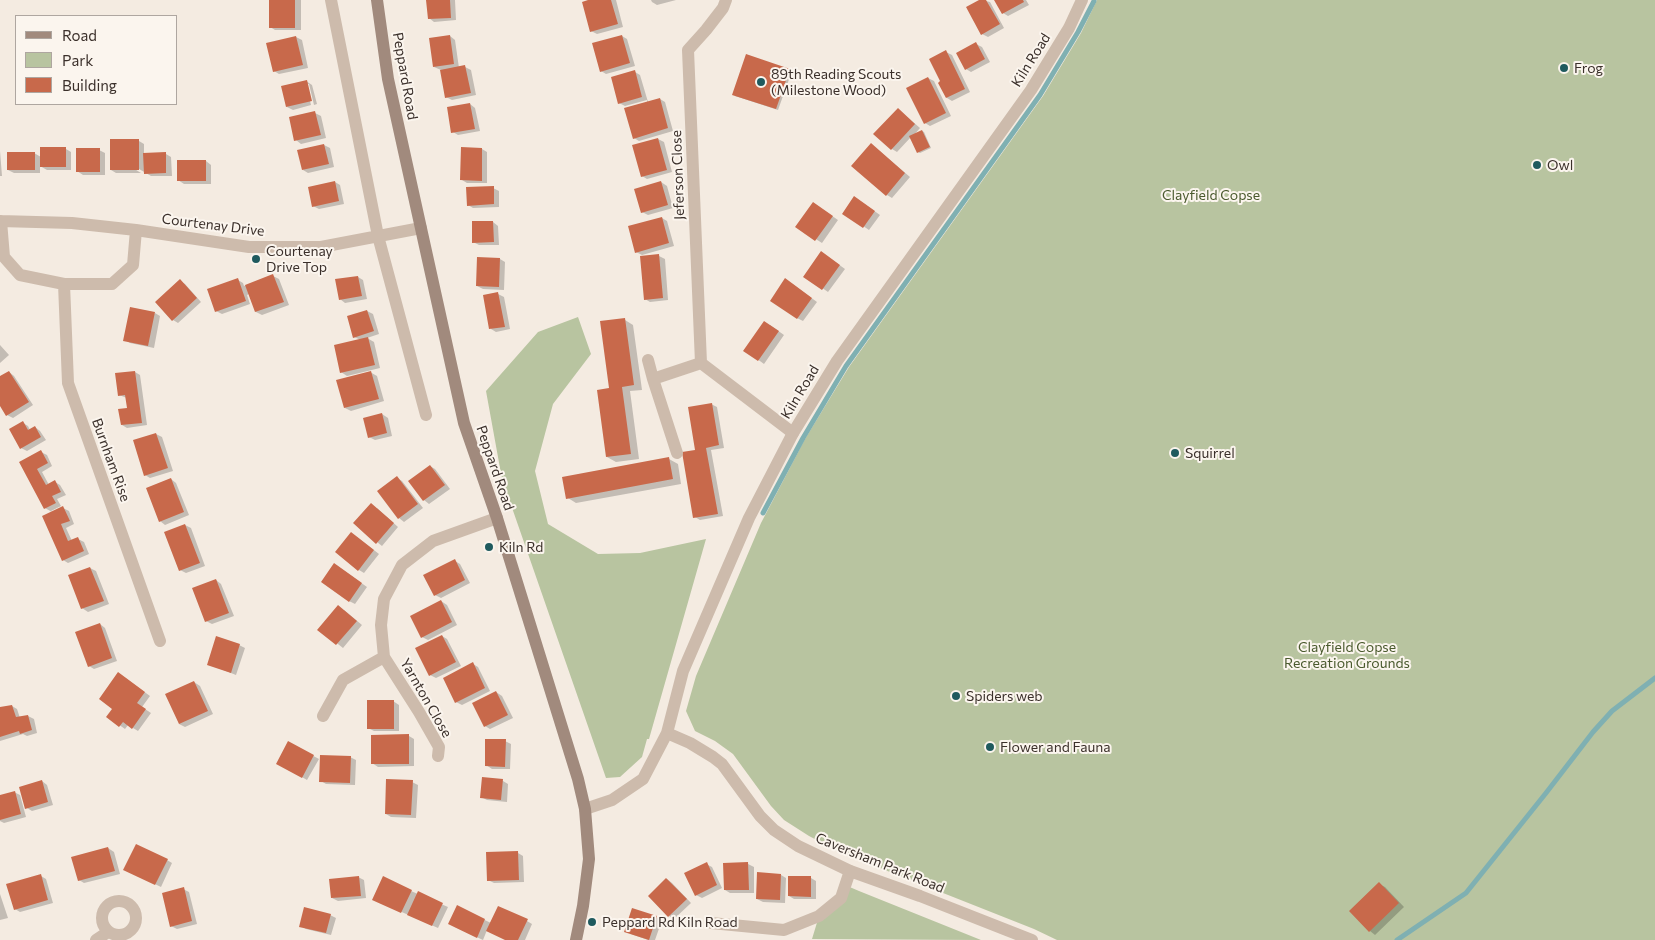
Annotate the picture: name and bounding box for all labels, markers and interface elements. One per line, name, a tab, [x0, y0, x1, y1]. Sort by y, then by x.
legend	[15, 15, 178, 105]
text: Road	[62, 26, 97, 44]
street label: Kiln Road	[1008, 30, 1054, 90]
street label: Peppard Road	[389, 31, 421, 121]
text: Park	[62, 51, 93, 69]
place label: Frog	[1574, 60, 1603, 76]
marker: Frog	[1558, 62, 1570, 74]
place label: 89th Reading Scouts (Milestone Wood)	[771, 66, 901, 98]
text: Building	[62, 76, 117, 94]
marker: 89th Reading Scouts (Milestone Wood)	[755, 76, 767, 88]
street label: Jeferson Close	[668, 130, 688, 220]
place label: Owl	[1547, 157, 1573, 173]
marker: Owl	[1531, 159, 1543, 171]
park label: Clayfield Copse	[1162, 187, 1260, 203]
street label: Courtenay Drive	[161, 210, 265, 240]
place label: Courtenay Drive Top	[266, 243, 333, 276]
marker: Courtenay Drive Top	[250, 253, 262, 265]
street label: Kiln Road	[777, 362, 823, 422]
street label: Burnham Rise	[88, 416, 134, 504]
street label: Peppard Road	[473, 423, 517, 513]
place label: Squirrel	[1185, 445, 1235, 461]
marker: Squirrel	[1169, 447, 1181, 459]
place label: Kiln Rd	[499, 539, 543, 555]
marker: Kiln Rd	[483, 541, 495, 553]
park label: Clayfield Copse Recreation Grounds	[1284, 639, 1410, 672]
street label: Yarnton Close	[397, 655, 455, 741]
place label: Spiders web	[966, 688, 1043, 704]
marker: Spiders web	[950, 690, 962, 702]
place label: Flower and Fauna	[1000, 739, 1111, 755]
marker: Flower and Fauna	[984, 741, 996, 753]
street label: Caversham Park Road	[813, 829, 947, 897]
place label: Peppard Rd Kiln Road	[602, 914, 738, 930]
marker: Peppard Rd Kiln Road	[586, 916, 598, 928]

